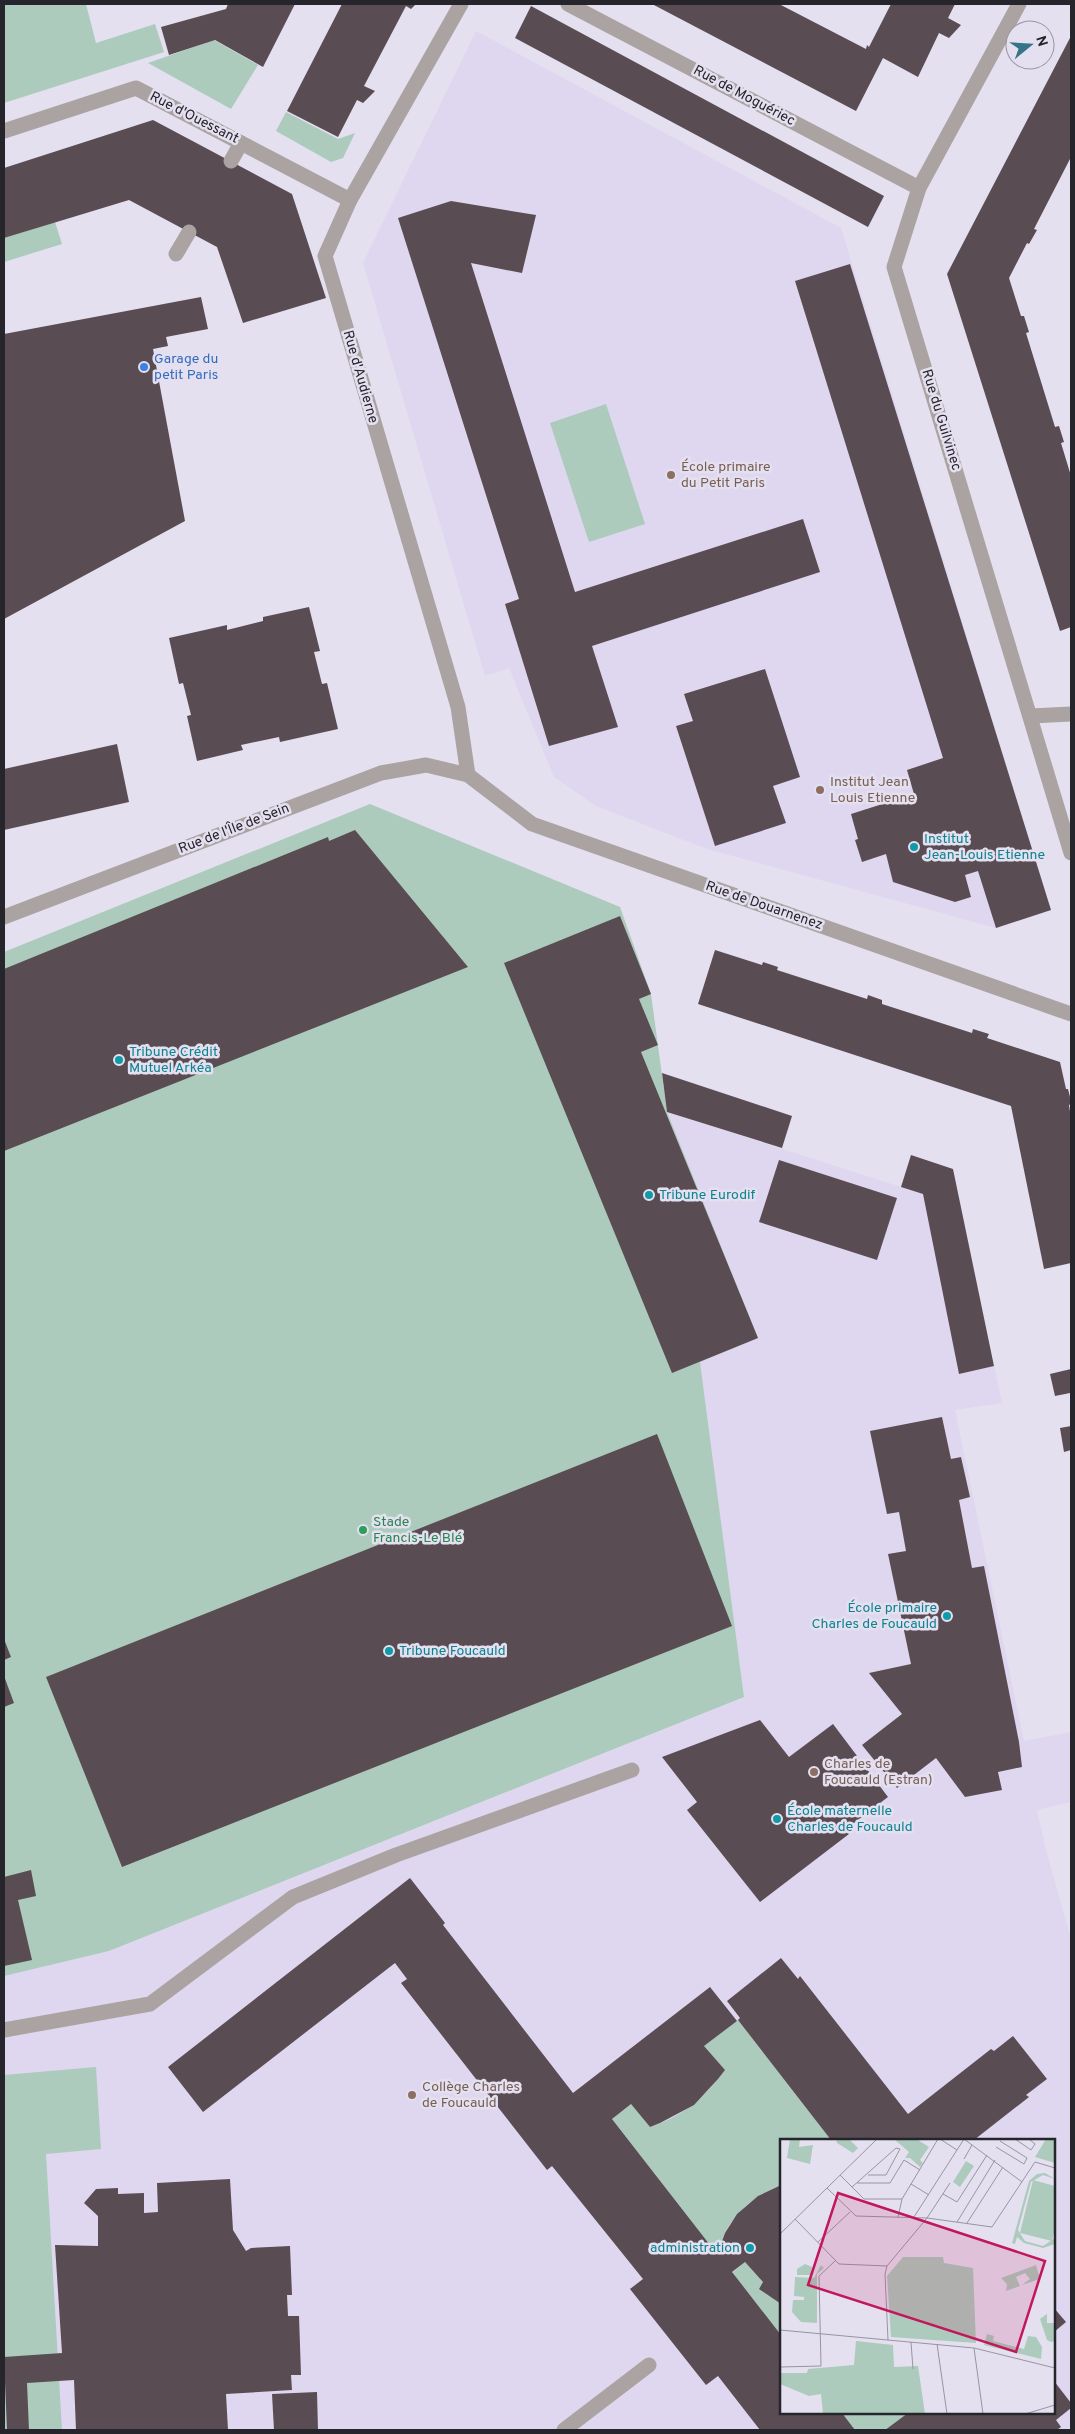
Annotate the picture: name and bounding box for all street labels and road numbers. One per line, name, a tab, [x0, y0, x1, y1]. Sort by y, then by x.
street label: Rue de Moguériec	[690, 62, 798, 130]
street label: Rue d'Ouessant	[147, 88, 241, 148]
street label: Rue d'Audierne	[339, 329, 381, 425]
street label: Rue du Guilvinec	[918, 367, 964, 473]
street label: Rue de l'Île de Sein	[176, 799, 292, 858]
street label: Rue de Douarnenez	[703, 878, 825, 934]

